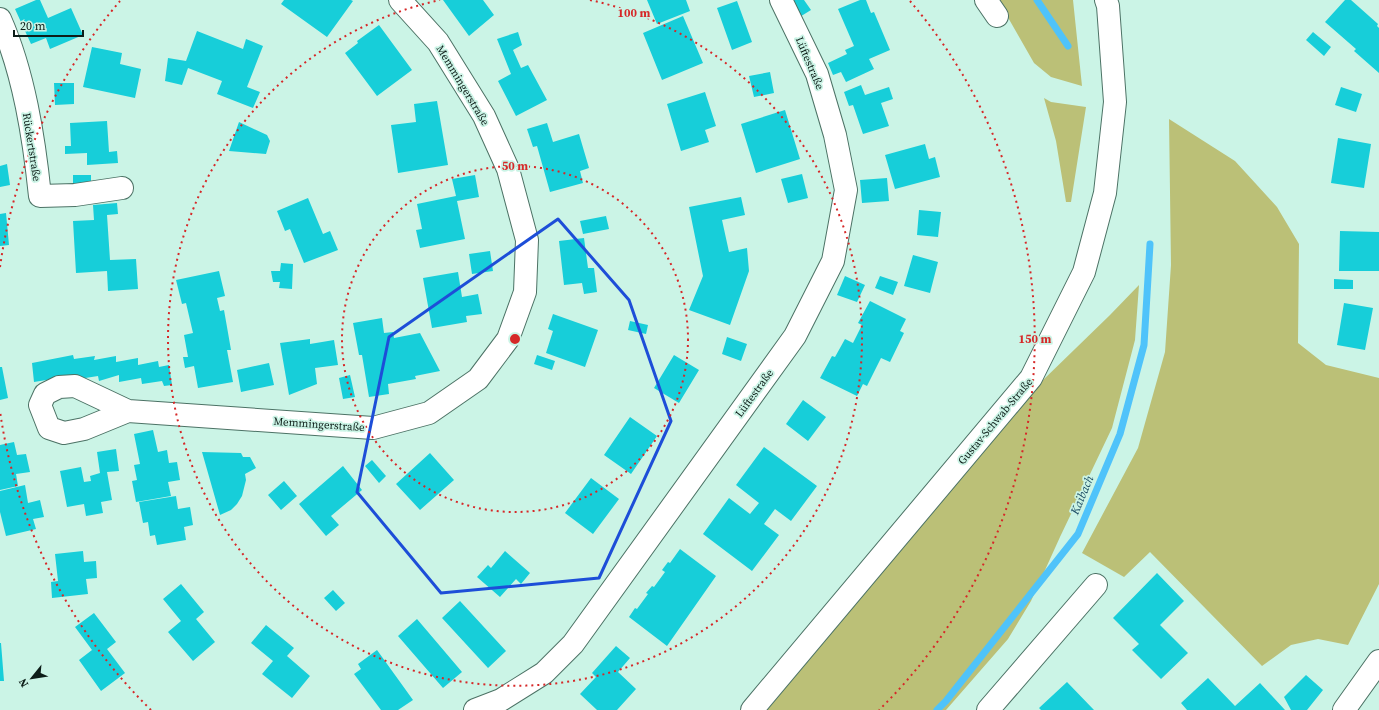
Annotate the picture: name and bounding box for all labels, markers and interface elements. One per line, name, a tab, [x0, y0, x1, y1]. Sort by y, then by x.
text: 100 m	[618, 5, 651, 21]
scale bar	[14, 12, 83, 38]
text: 20 m	[20, 18, 46, 34]
street label: Lüftestraße	[792, 34, 828, 92]
street label: Memmingerstraße	[433, 42, 493, 129]
street label: Rückertstraße	[19, 112, 44, 183]
text: 50 m	[502, 158, 528, 174]
text: 150 m	[1019, 331, 1052, 347]
centre of rings	[508, 332, 522, 346]
street label: Lüftestraße	[732, 366, 777, 420]
street label: Gustav-Schwab-Straße	[955, 375, 1036, 468]
street label: Memmingerstraße	[273, 414, 365, 435]
water label: Kaibach	[1066, 473, 1098, 518]
north arrow	[12, 658, 52, 698]
text: N	[15, 676, 32, 690]

